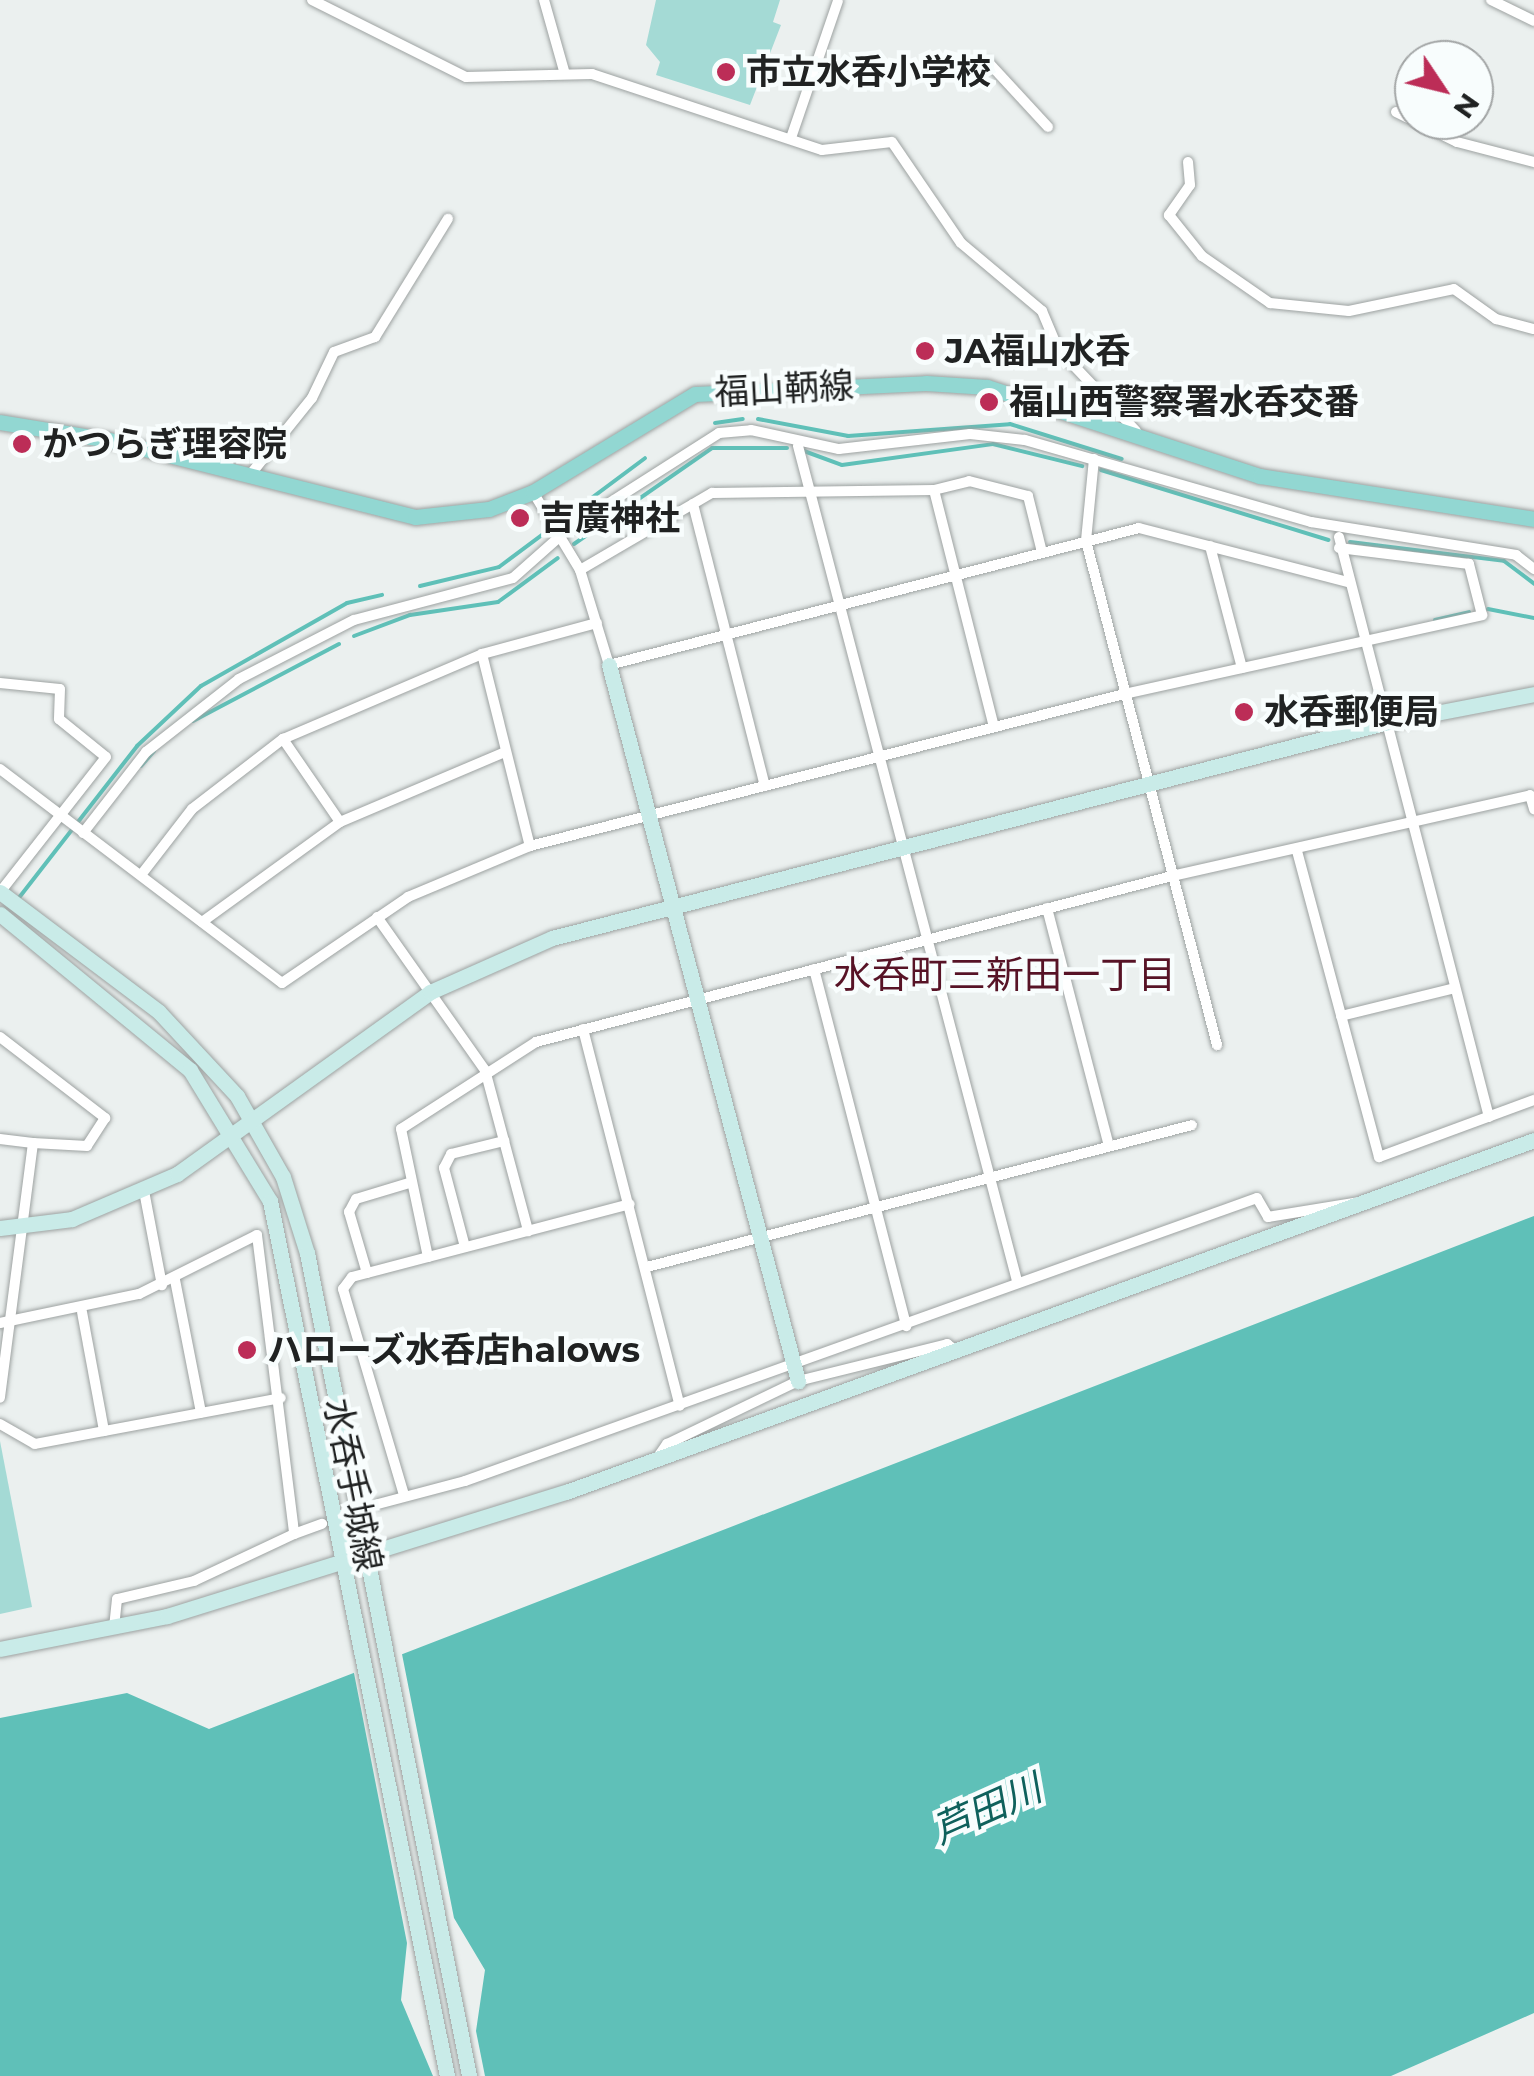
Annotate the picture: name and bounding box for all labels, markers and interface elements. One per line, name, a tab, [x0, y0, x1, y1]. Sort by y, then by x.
north arrow	[1394, 40, 1494, 140]
place label: 市立水呑小学校	[746, 51, 991, 93]
marker: 市立水呑小学校	[715, 61, 737, 83]
text: N	[1447, 87, 1487, 125]
place label: JA福山水呑	[945, 330, 1130, 372]
marker: JA福山水呑	[914, 340, 936, 362]
street label: 福山鞆線	[713, 364, 855, 414]
place label: 福山西警察署水呑交番	[1009, 381, 1359, 423]
marker: 福山西警察署水呑交番	[978, 391, 1000, 413]
place label: かつらぎ理容院	[42, 423, 287, 465]
marker: かつらぎ理容院	[11, 433, 33, 455]
place label: 吉廣神社	[540, 497, 680, 539]
marker: 吉廣神社	[509, 507, 531, 529]
place label: 水呑郵便局	[1264, 691, 1439, 733]
marker: 水呑郵便局	[1233, 701, 1255, 723]
district label: 水呑町三新田一丁目	[834, 952, 1176, 998]
place label: ハローズ水呑店halows	[267, 1329, 642, 1371]
marker: ハローズ水呑店halows	[236, 1339, 258, 1361]
street label: 水呑手城線	[316, 1395, 390, 1575]
water label: 芦田川	[926, 1765, 1048, 1853]

